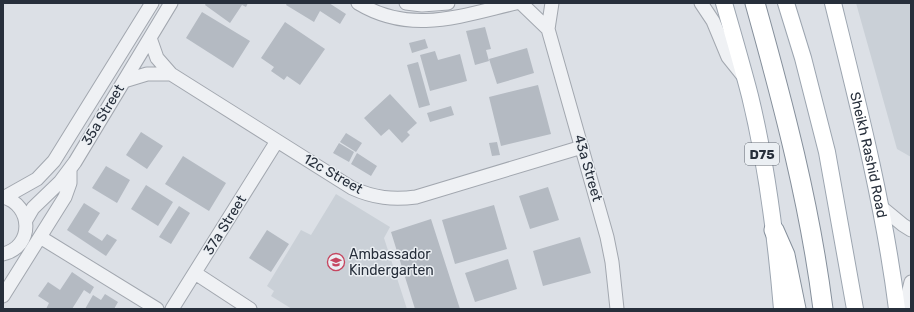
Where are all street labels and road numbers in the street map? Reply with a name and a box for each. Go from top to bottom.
street label: 35a Street [78,81,128,149]
street label: Sheikh Rashid Road [847,90,891,219]
street label: 43a Street [570,133,606,204]
road number: D75 [745,143,779,165]
street label: 12c Street [300,150,366,198]
street label: 37a Street [200,192,250,258]

